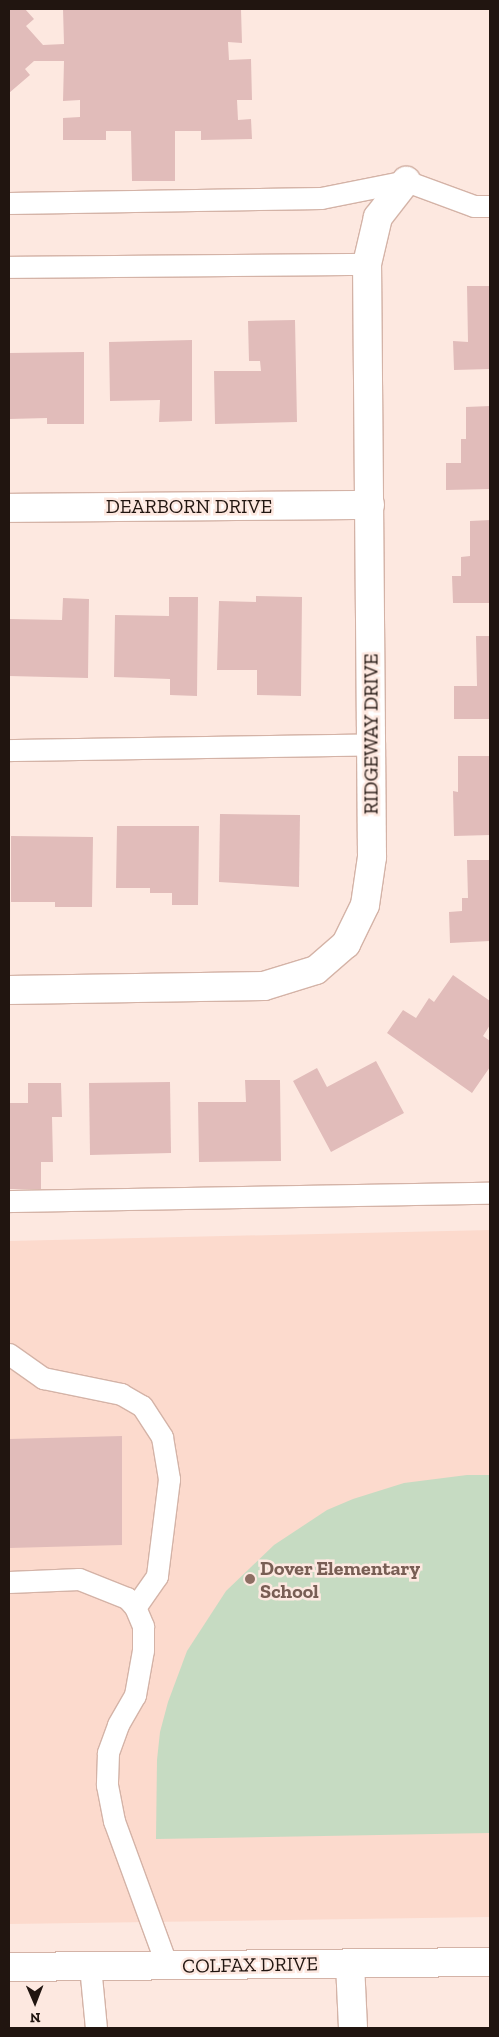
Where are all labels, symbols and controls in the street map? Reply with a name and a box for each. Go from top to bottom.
street label: DEARBORN DRIVE [106,494,272,518]
street label: RIDGEWAY DRIVE [359,653,383,815]
place label: Dover Elementary School [260,1556,420,1603]
marker: Dover Elementary School [244,1573,256,1585]
street label: COLFAX DRIVE [182,1952,318,1978]
north arrow [10,1977,60,2027]
text: N [30,2009,41,2026]

